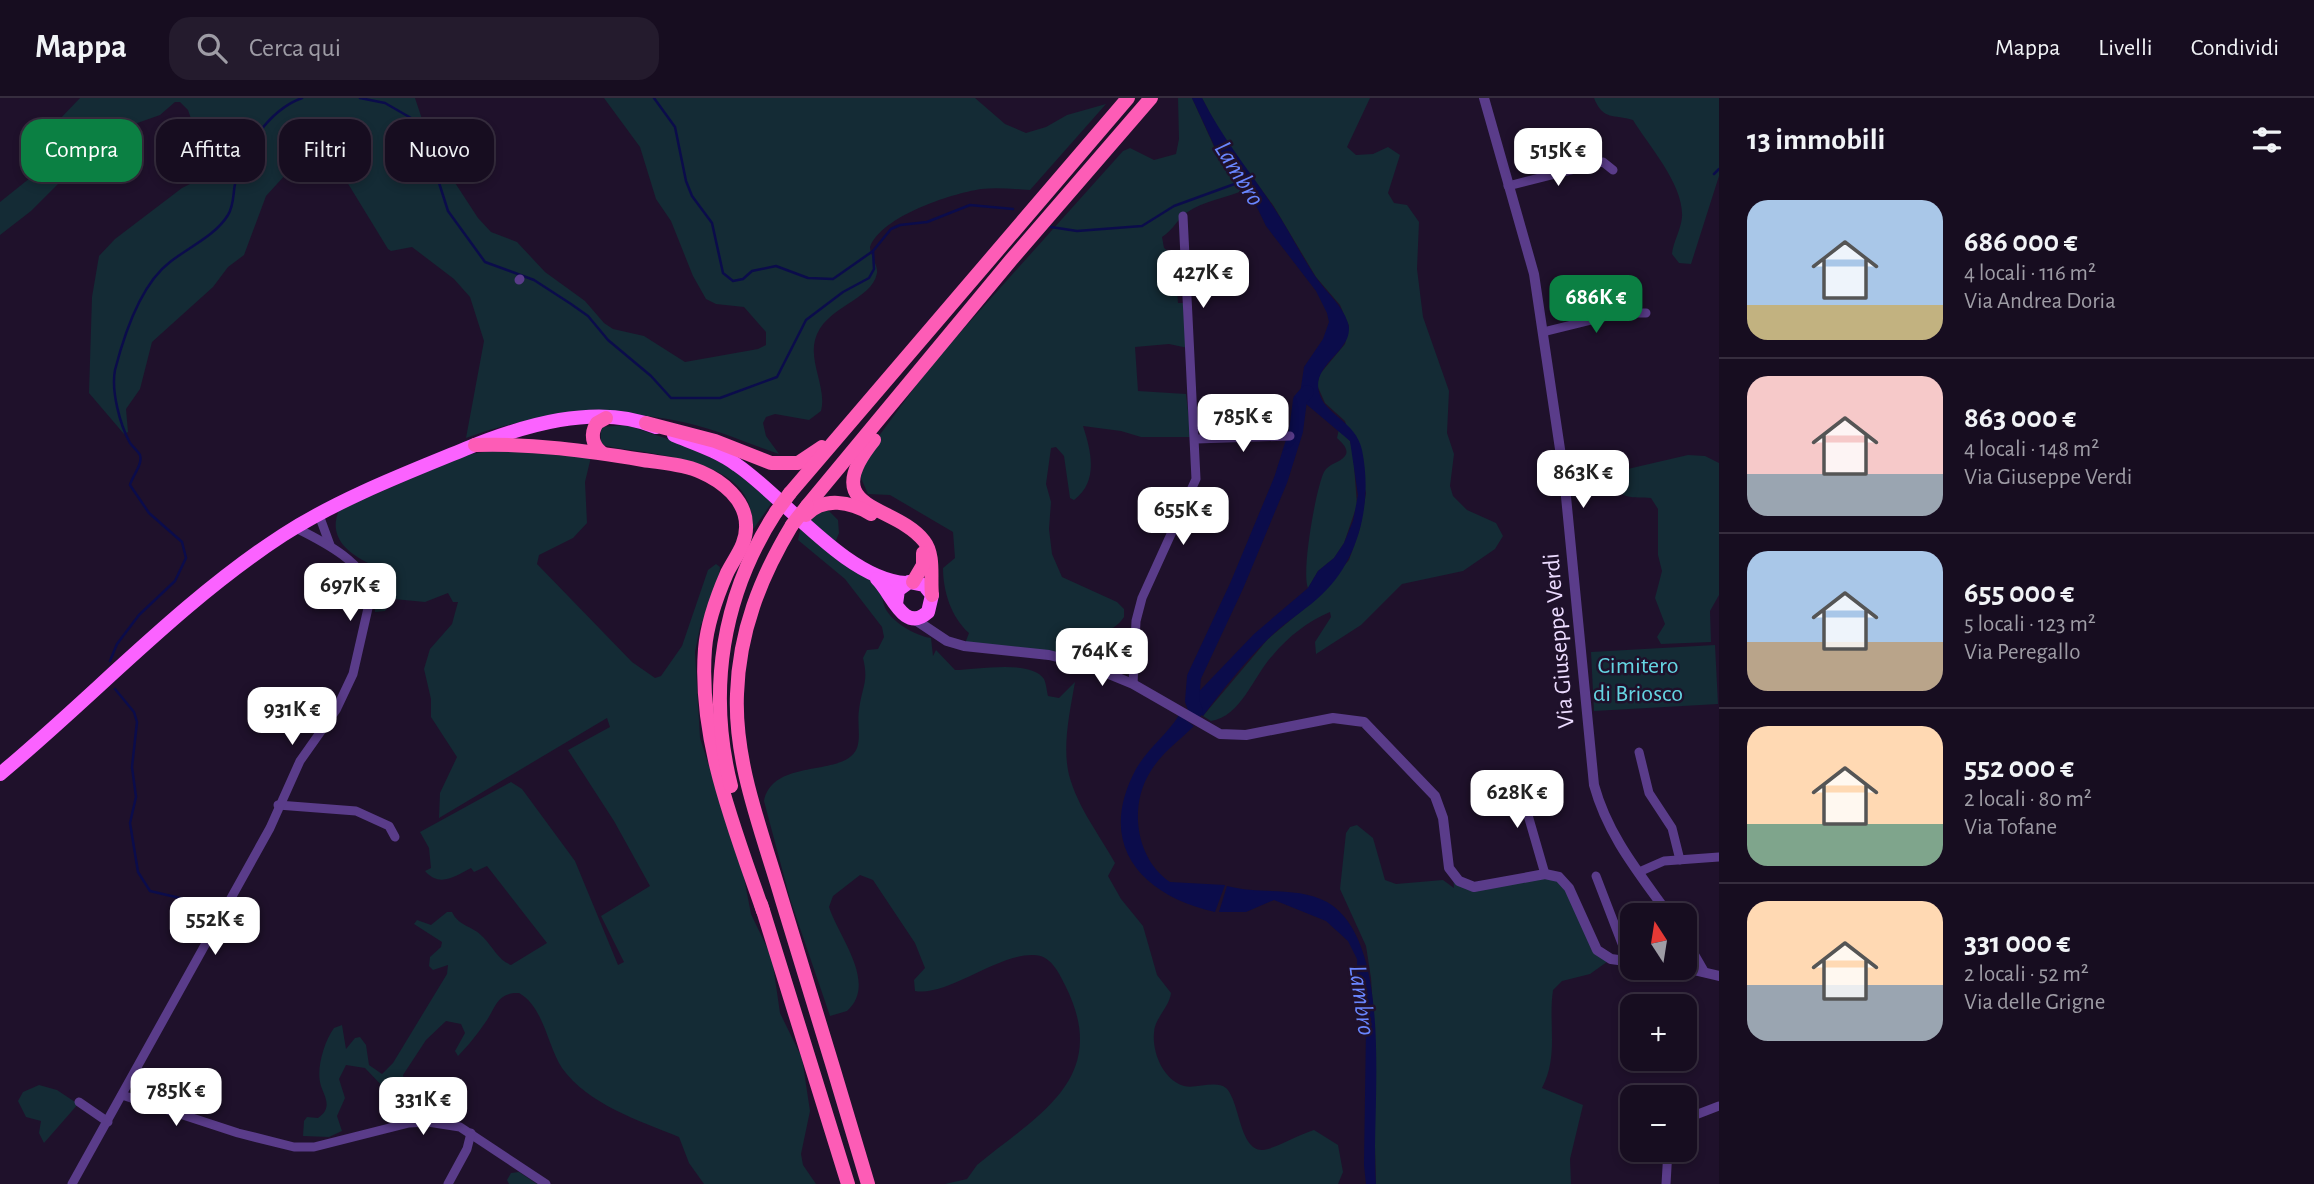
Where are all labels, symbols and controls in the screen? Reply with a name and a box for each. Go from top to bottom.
search box [169,17,659,80]
icon: search [193,29,231,67]
text: Mappa [35,31,127,64]
text: Cerca qui [249,35,341,61]
text: Mappa [1995,36,2060,60]
text: Livelli [2098,36,2153,60]
text: Condividi [2191,36,2279,60]
chip: Compra [21,119,142,182]
chip: Affitta [156,119,265,182]
chip: Filtri [279,119,371,182]
chip: Nuovo [385,119,494,182]
icon: filters [2248,121,2286,159]
text: 13 immobili [1747,125,1885,155]
pin: 515K € [1501,129,1615,188]
water label: Lambro [1209,137,1269,210]
text: 515K € [1530,139,1586,162]
text: 686 000 € [1964,227,2078,257]
icon: home [1803,228,1887,312]
pin: 427K € [1146,250,1260,310]
text: 427K € [1173,261,1233,284]
text: 4 locali · 116 m² [1964,262,2096,285]
pin: 686K € [1539,275,1653,335]
text: 686K € [1565,286,1627,309]
text: Via Andrea Doria [1964,290,2116,313]
pin: 785K € [1186,394,1300,454]
text: 863 000 € [1964,403,2076,433]
icon: home [1803,404,1887,488]
text: 785K € [1214,405,1272,428]
text: 4 locali · 148 m² [1964,438,2099,461]
pin: 863K € [1526,450,1640,510]
text: 863K € [1553,461,1613,484]
text: Via Giuseppe Verdi [1964,466,2132,489]
pin: 655K € [1126,488,1240,547]
text: 655K € [1154,498,1212,521]
street label: Via Giuseppe Verdi [1539,552,1579,730]
pin: 697K € [293,564,407,623]
text: 697K € [320,574,380,597]
text: 655 000 € [1964,578,2074,608]
icon: home [1803,579,1887,663]
text: 5 locali · 123 m² [1964,613,2096,636]
pin: 764K € [1045,628,1159,688]
text: 764K € [1072,639,1132,662]
text: Via Peregallo [1964,641,2081,664]
park label: Cimitero di Briosco [1593,654,1683,706]
pin: 931K € [235,688,349,747]
text: 931K € [264,698,320,721]
text: 552 000 € [1964,753,2074,783]
icon: home [1803,754,1887,838]
pin: 628K € [1460,770,1574,830]
text: 628K € [1487,781,1547,804]
text: 2 locali · 80 m² [1964,788,2092,811]
text: Via Tofane [1964,816,2057,839]
pin: 552K € [158,898,272,957]
north arrow [1620,903,1698,980]
map controls [1620,903,1697,1162]
text: 552K € [186,908,244,931]
text: 331 000 € [1964,928,2071,958]
icon: home [1803,929,1887,1013]
water label: Lambro [1344,963,1380,1037]
text: 2 locali · 52 m² [1964,963,2089,986]
text: Via delle Grigne [1964,991,2105,1014]
button: + [1620,994,1697,1071]
pin: 785K € [119,1068,233,1128]
pin: 331K € [366,1077,480,1137]
text: 785K € [147,1079,205,1102]
button: − [1620,1085,1697,1162]
text: 331K € [395,1088,451,1111]

